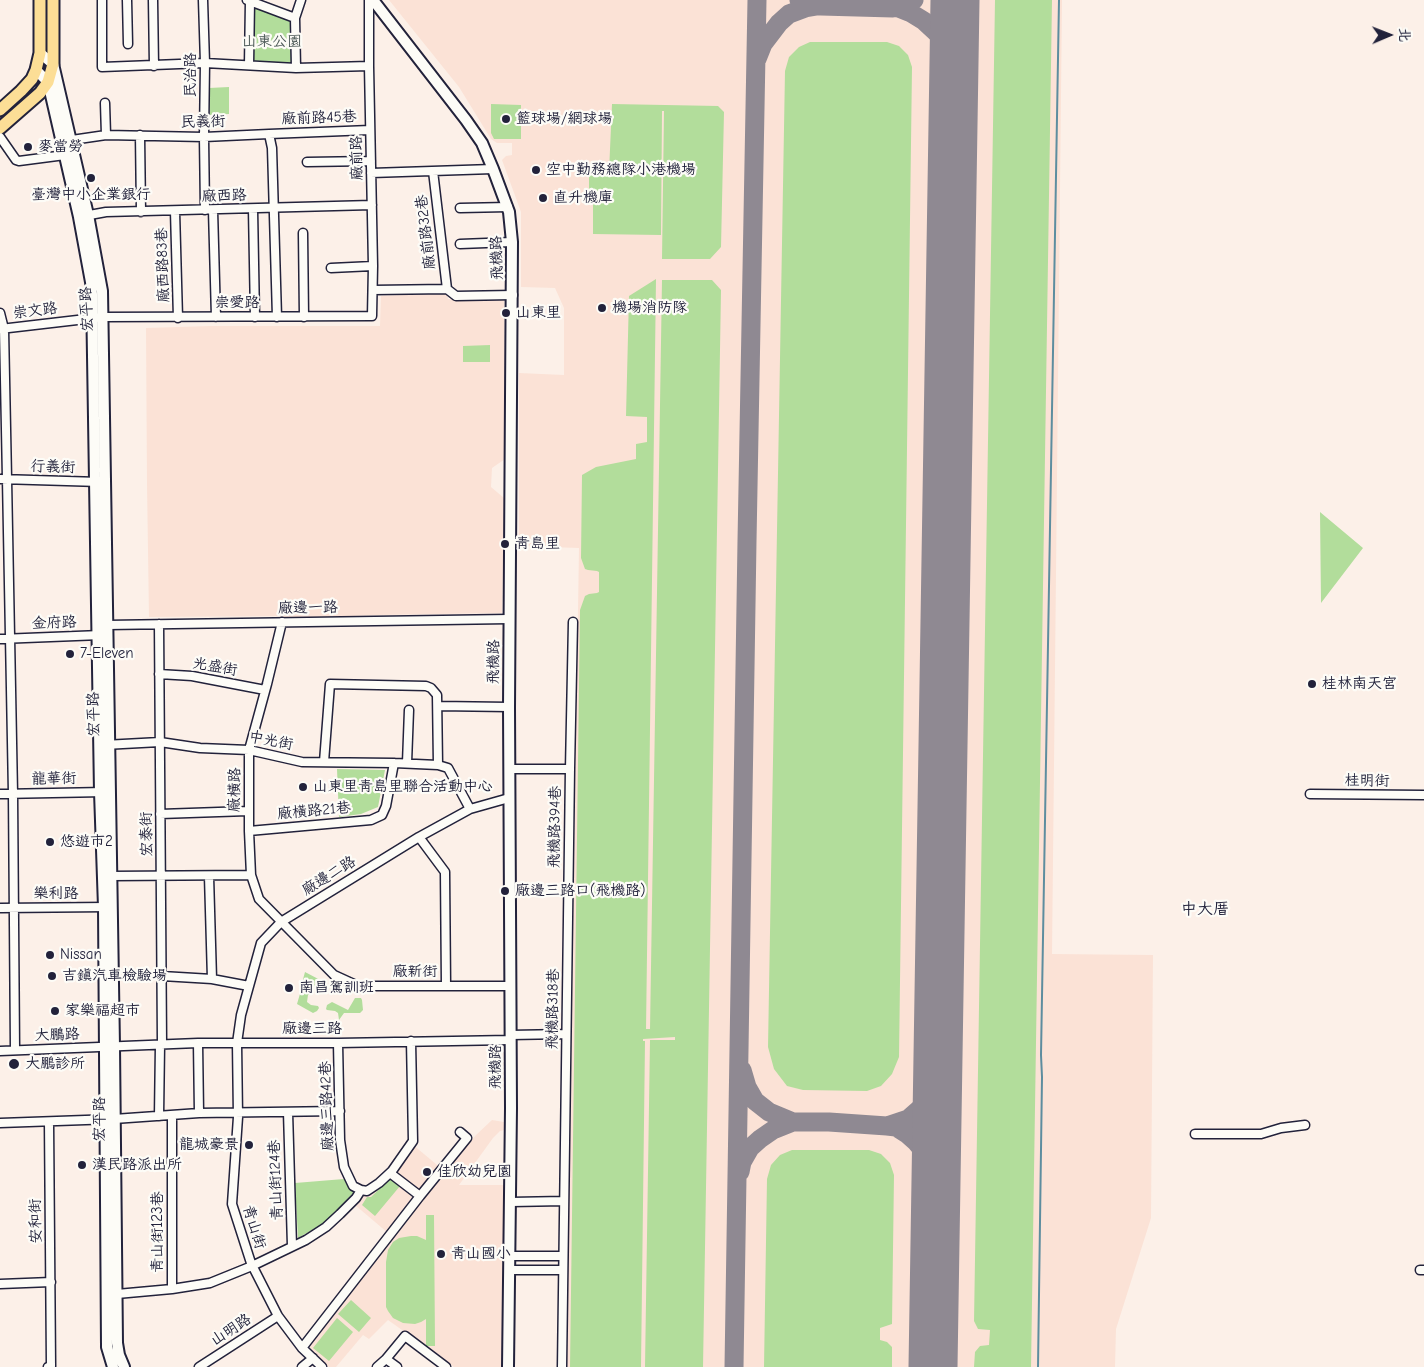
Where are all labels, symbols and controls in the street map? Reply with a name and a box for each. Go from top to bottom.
north arrow [1364,10,1414,60]
text: 北 [1396,28,1413,42]
park label: 山東公園 [242,33,302,51]
street label: 民治路 [182,53,200,97]
street label: 廠前路45巷 [281,108,357,128]
place label: 籃球場/網球場 [516,110,613,128]
street label: 民義街 [180,113,226,131]
marker: 籃球場/網球場 [500,113,512,125]
street label: 廠前路 [348,135,366,181]
place label: 麥當勞 [38,138,83,156]
marker: 麥當勞 [22,141,34,153]
place label: 空中勤務總隊小港機場 [546,161,696,179]
marker: 空中勤務總隊小港機場 [530,164,542,176]
marker: 臺灣中小企業銀行 [85,172,97,184]
place label: 臺灣中小企業銀行 [31,186,151,204]
street label: 廠西路 [201,186,247,206]
place label: 直升機庫 [553,189,613,207]
marker: 直升機庫 [537,192,549,204]
street label: 廠前路32巷 [412,193,440,271]
street label: 廠西路83巷 [153,227,173,303]
street label: 飛機路 [487,235,507,281]
street label: 宏平路 [77,286,97,332]
street label: 崇愛路 [215,294,259,312]
street label: 崇文路 [12,299,58,323]
place label: 機場消防隊 [612,299,687,317]
marker: 機場消防隊 [596,302,608,314]
place label: 山東里 [516,304,561,322]
marker: 山東里 [500,307,512,319]
street label: 行義街 [30,457,76,477]
place label: 青島里 [515,535,560,553]
marker: 青島里 [499,538,511,550]
street label: 廠邊一路 [278,598,338,618]
street label: 金府路 [31,613,77,633]
street label: 飛機路 [485,639,503,685]
place label: 7-Eleven [80,645,134,663]
marker: 7-Eleven [64,648,76,660]
street label: 光盛街 [191,654,239,680]
place label: 桂林南天宮 [1322,675,1397,693]
marker: 桂林南天宮 [1306,678,1318,690]
street label: 宏平路 [85,691,103,737]
street label: 中光街 [247,728,295,754]
street label: 廠橫路 [226,767,244,813]
street label: 龍華街 [31,770,77,788]
street label: 桂明街 [1344,772,1390,790]
place label: 山東里青島里聯合活動中心 [313,778,493,796]
marker: 山東里青島里聯合活動中心 [297,781,309,793]
street label: 飛機路394巷 [545,785,565,869]
street label: 廠橫路21巷 [276,799,352,823]
street label: 宏泰街 [138,811,156,857]
place label: 悠遊市2 [60,833,113,851]
marker: 悠遊市2 [44,836,56,848]
street label: 廠邊二路 [299,852,359,900]
place label: 廠邊三路口(飛機路) [515,882,645,900]
street label: 樂利路 [34,885,78,903]
marker: 廠邊三路口(飛機路) [499,885,511,897]
district label: 中大厝 [1181,899,1229,919]
place label: Nissan [60,946,102,964]
marker: Nissan [44,949,56,961]
street label: 廠新街 [393,963,437,981]
place label: 吉鎮汽車檢驗場 [62,967,167,985]
street label: 飛機路318巷 [543,968,563,1050]
marker: 吉鎮汽車檢驗場 [46,970,58,982]
place label: 南昌駕訓班 [299,979,374,997]
marker: 南昌駕訓班 [283,982,295,994]
place label: 家樂福超市 [65,1002,140,1020]
marker: 家樂福超市 [49,1005,61,1017]
street label: 廠邊三路 [282,1020,342,1038]
street label: 大鵬路 [34,1025,80,1045]
street label: 飛機路 [487,1045,505,1089]
place label: 大鵬診所 [25,1055,85,1073]
marker: 大鵬診所 [7,1057,21,1071]
street label: 廠邊三路42巷 [316,1061,338,1151]
street label: 宏平路 [91,1097,109,1141]
place label: 龍城豪景 [179,1136,239,1154]
marker: 龍城豪景 [243,1139,255,1151]
street label: 青山街124巷 [266,1139,286,1221]
place label: 漢民路派出所 [92,1156,182,1174]
marker: 漢民路派出所 [76,1159,88,1171]
place label: 佳欣幼兒園 [437,1163,512,1181]
marker: 佳欣幼兒園 [421,1166,433,1178]
street label: 青山街123巷 [149,1191,167,1273]
street label: 安和街 [27,1198,45,1244]
street label: 青山街 [239,1203,269,1251]
place label: 青山國小 [451,1245,511,1263]
marker: 青山國小 [435,1248,447,1260]
street label: 山明路 [207,1310,255,1350]

